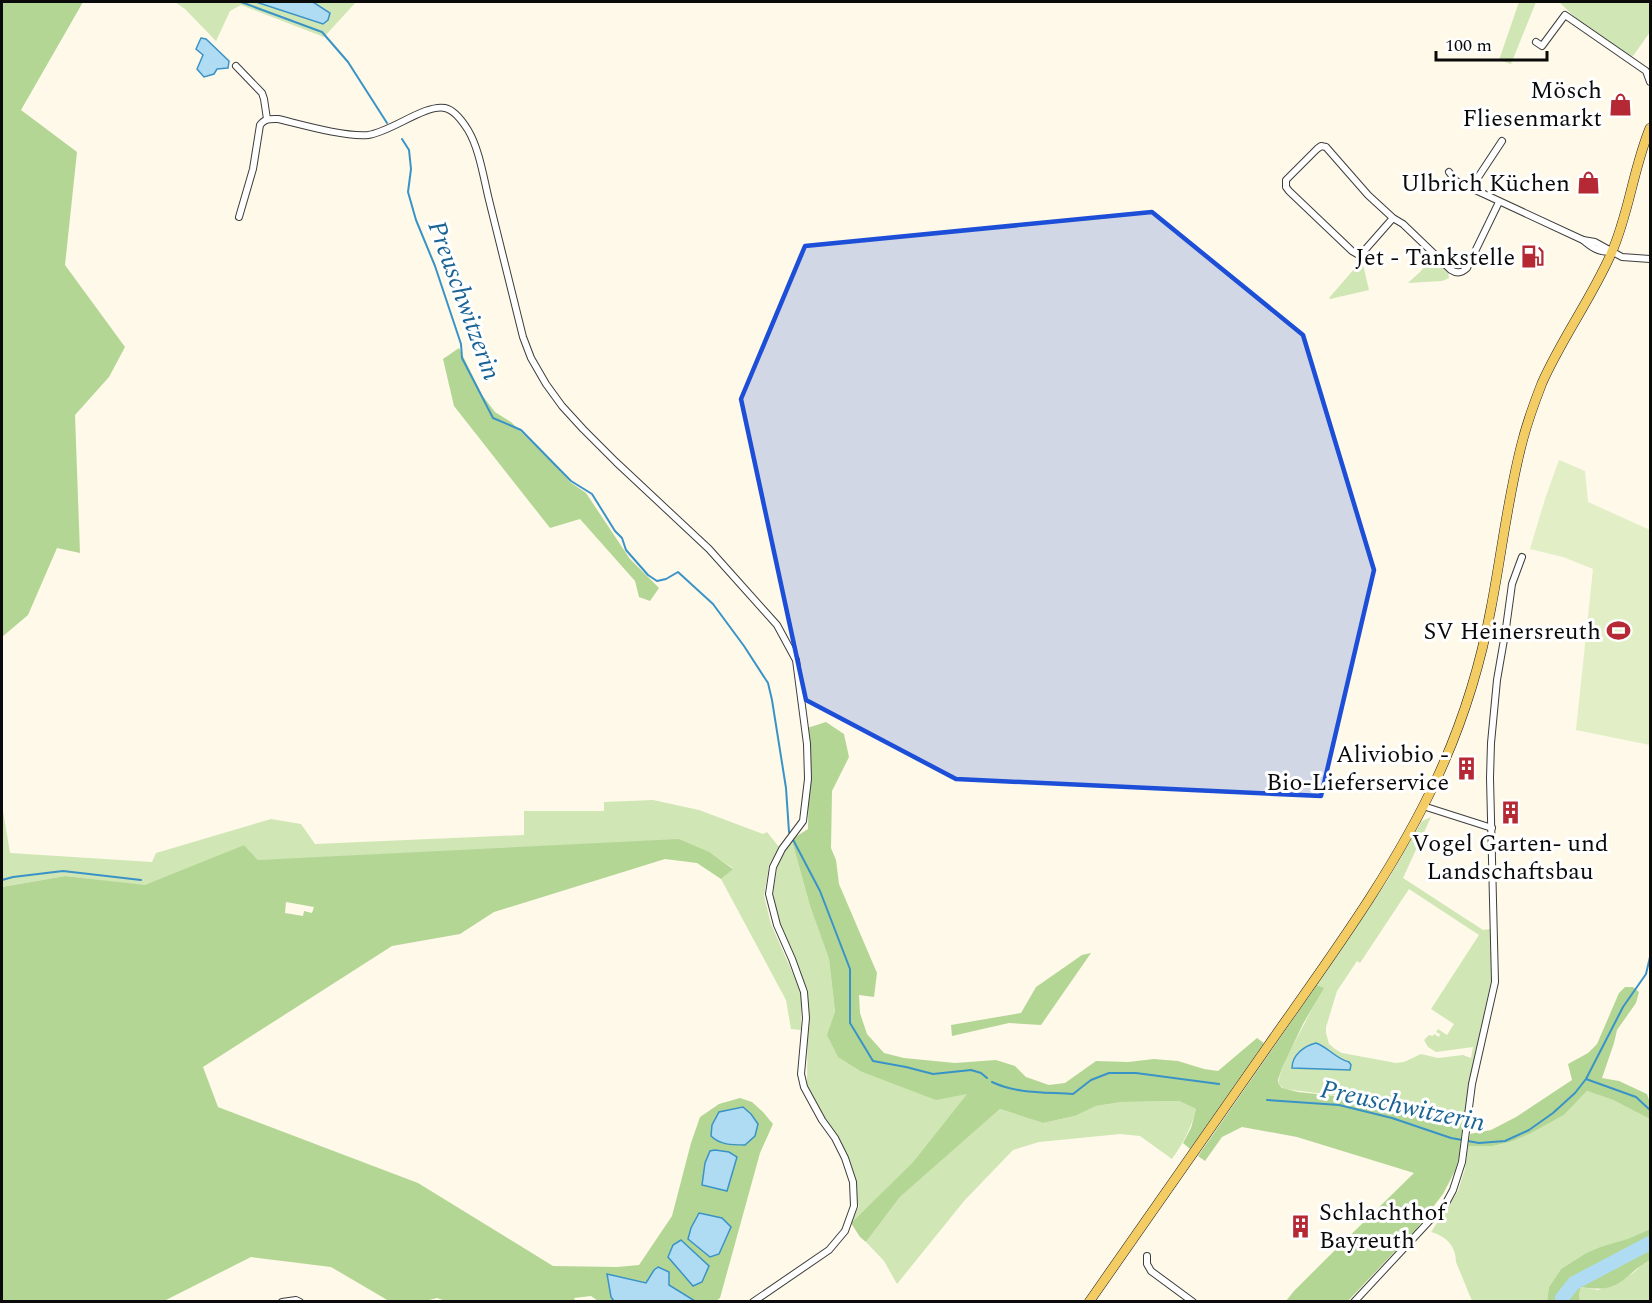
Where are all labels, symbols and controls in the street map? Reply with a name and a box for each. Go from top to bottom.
scale bar [1436,24,1547,62]
text: 100 m [1445,32,1492,59]
place label: Mösch Fliesenmarkt [1462,73,1602,137]
shop icon: Mösch Fliesenmarkt [1607,91,1633,117]
place label: Ulbrich Küchen [1401,166,1570,202]
shop icon: Ulbrich Küchen [1575,170,1601,196]
water label: Preuschwitzerin [417,215,512,386]
place label: Jet - Tankstelle [1355,240,1515,276]
fuel station icon: Jet - Tankstelle [1520,244,1546,270]
place label: SV Heinersreuth [1423,614,1601,650]
sports icon: SV Heinersreuth [1606,618,1632,644]
place label: Aliviobio - Bio-Lieferservice [1266,737,1449,801]
building icon: Aliviobio - Bio-Lieferservice [1454,755,1480,781]
building icon: Vogel Garten- und Landschaftsbau [1497,800,1523,826]
place label: Vogel Garten- und Landschaftsbau [1412,826,1608,890]
water label: Preuschwitzerin [1317,1069,1489,1143]
place label: Schlachthof Bayreuth [1319,1195,1447,1259]
building icon: Schlachthof Bayreuth [1288,1213,1314,1239]

